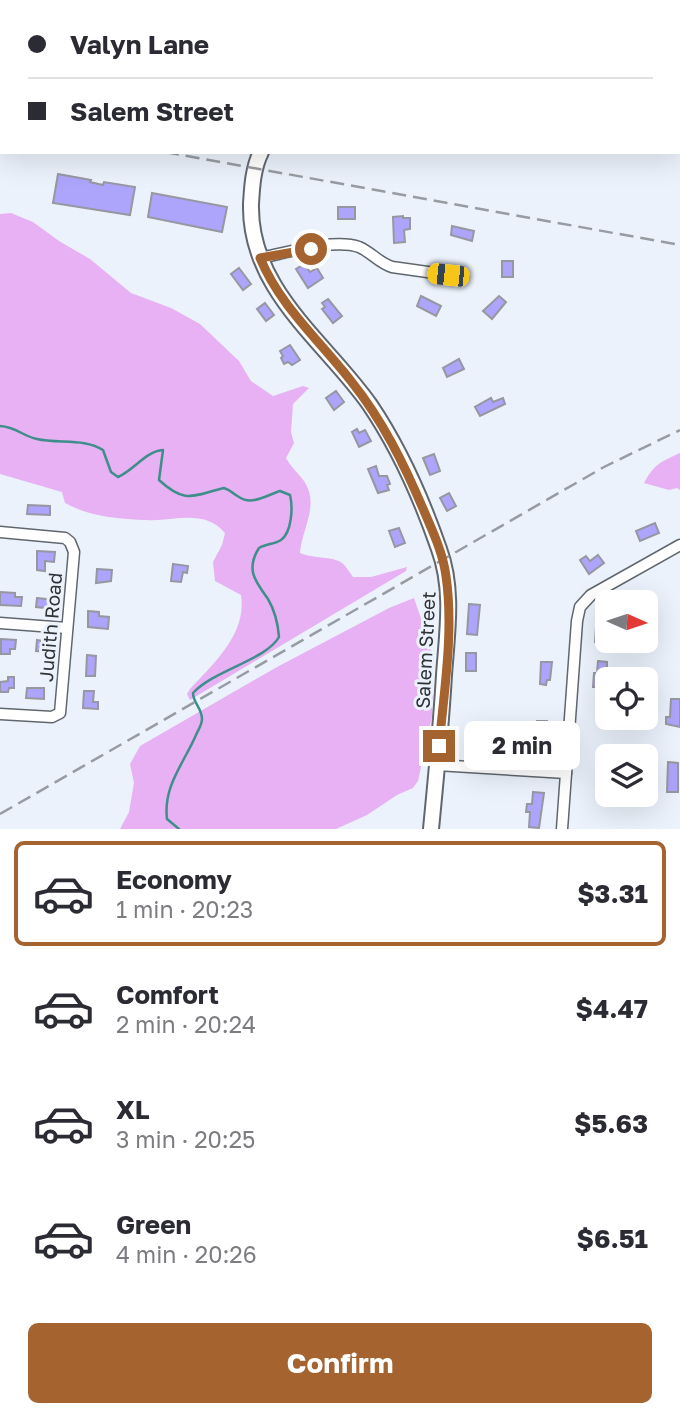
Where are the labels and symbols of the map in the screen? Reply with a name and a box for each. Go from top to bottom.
route start [295,233,327,265]
car [427,262,470,288]
street label: Judith Road [34,572,66,682]
north arrow [595,590,658,653]
street label: Salem Street [410,591,440,709]
callout: 2 min [464,722,579,770]
route end [423,730,455,762]

